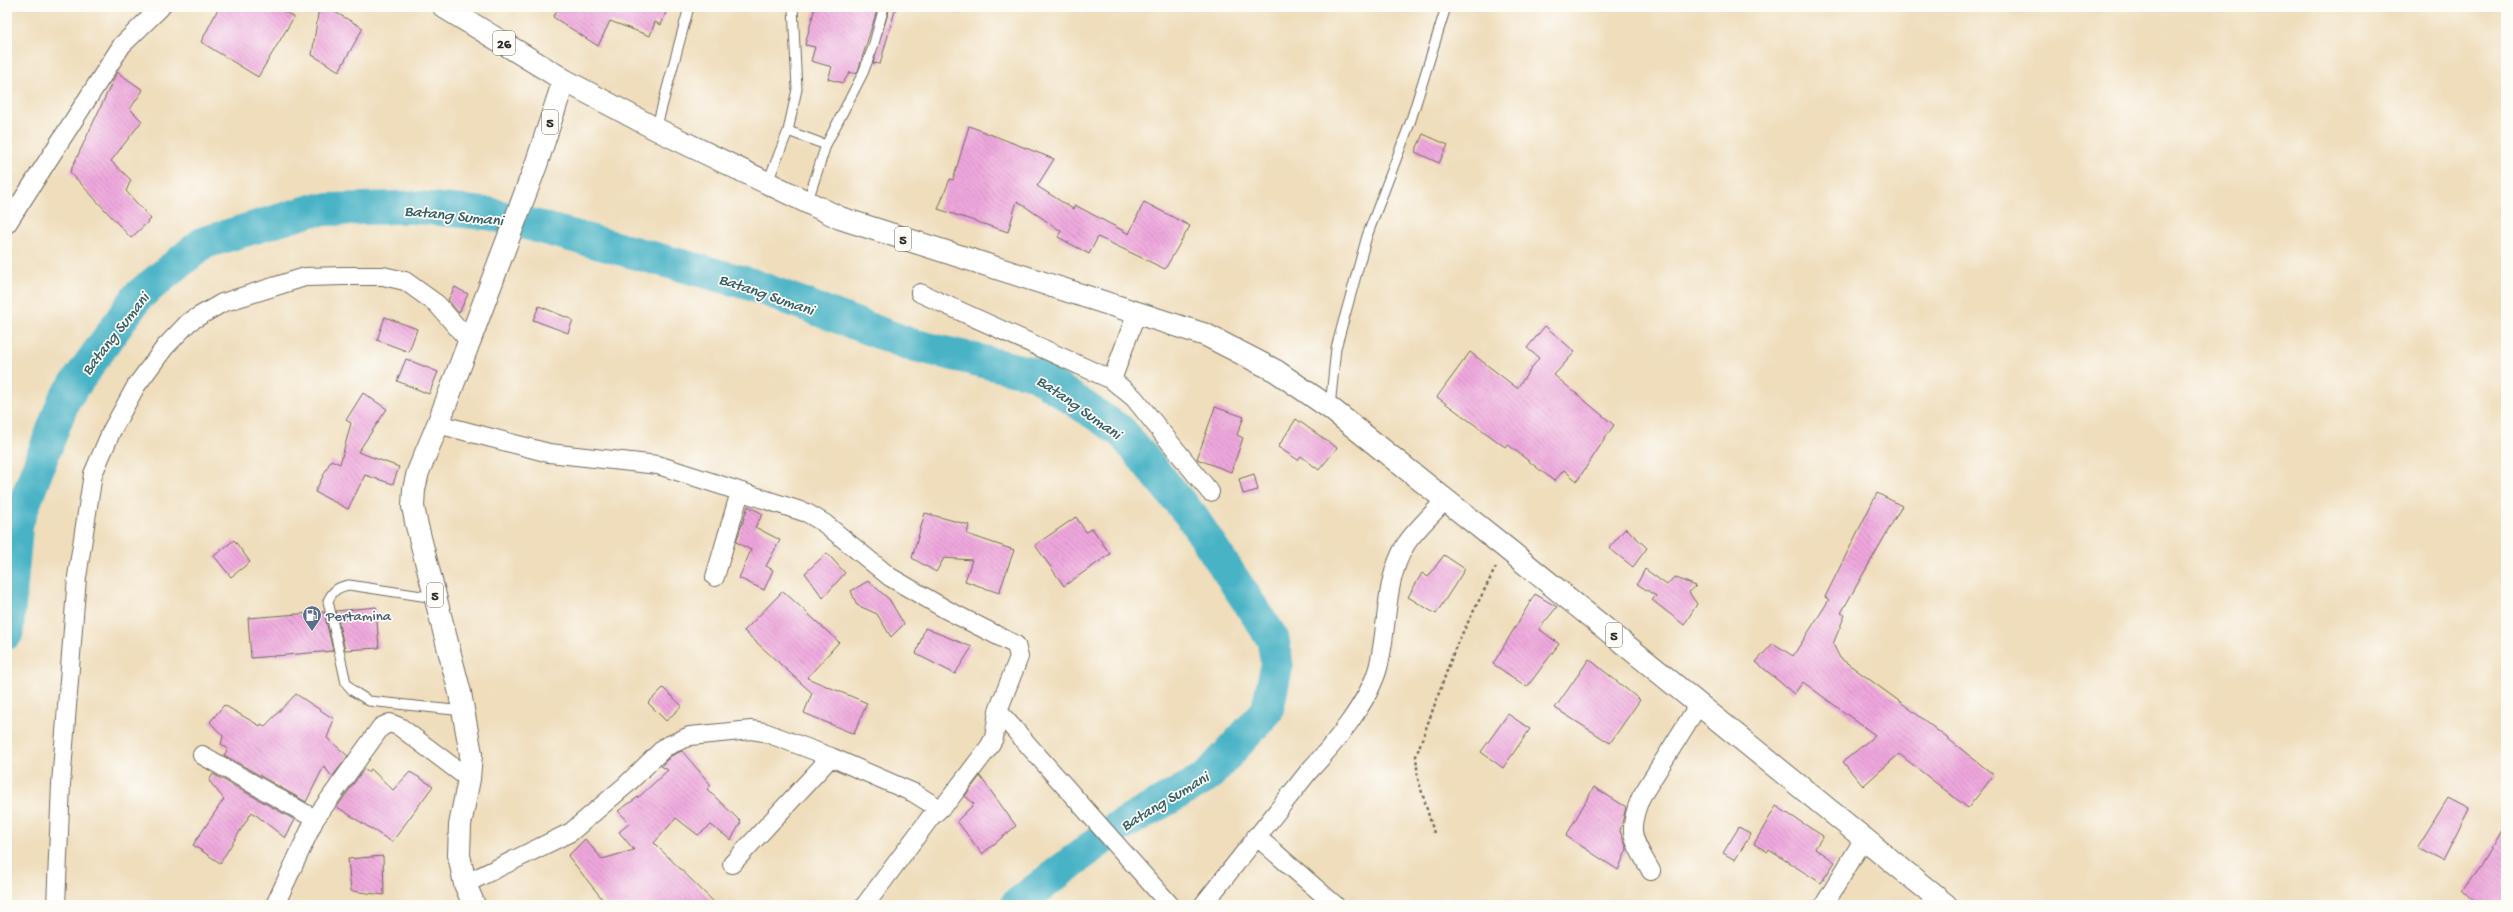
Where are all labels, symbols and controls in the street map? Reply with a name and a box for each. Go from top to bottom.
road number: 26 [493,31,515,55]
road number: 5 [542,110,558,134]
water label: Batang Sumani [403,203,505,232]
road number: 5 [895,227,911,251]
water label: Batang Sumani [716,271,817,322]
water label: Batang Sumani [79,289,156,380]
water label: Batang Sumani [1032,373,1125,446]
road number: 5 [427,583,443,607]
fuel station icon: Pertamina [301,604,323,632]
place label: Pertamina [325,608,392,626]
road number: 5 [1606,623,1622,647]
water label: Batang Sumani [1118,769,1215,837]

